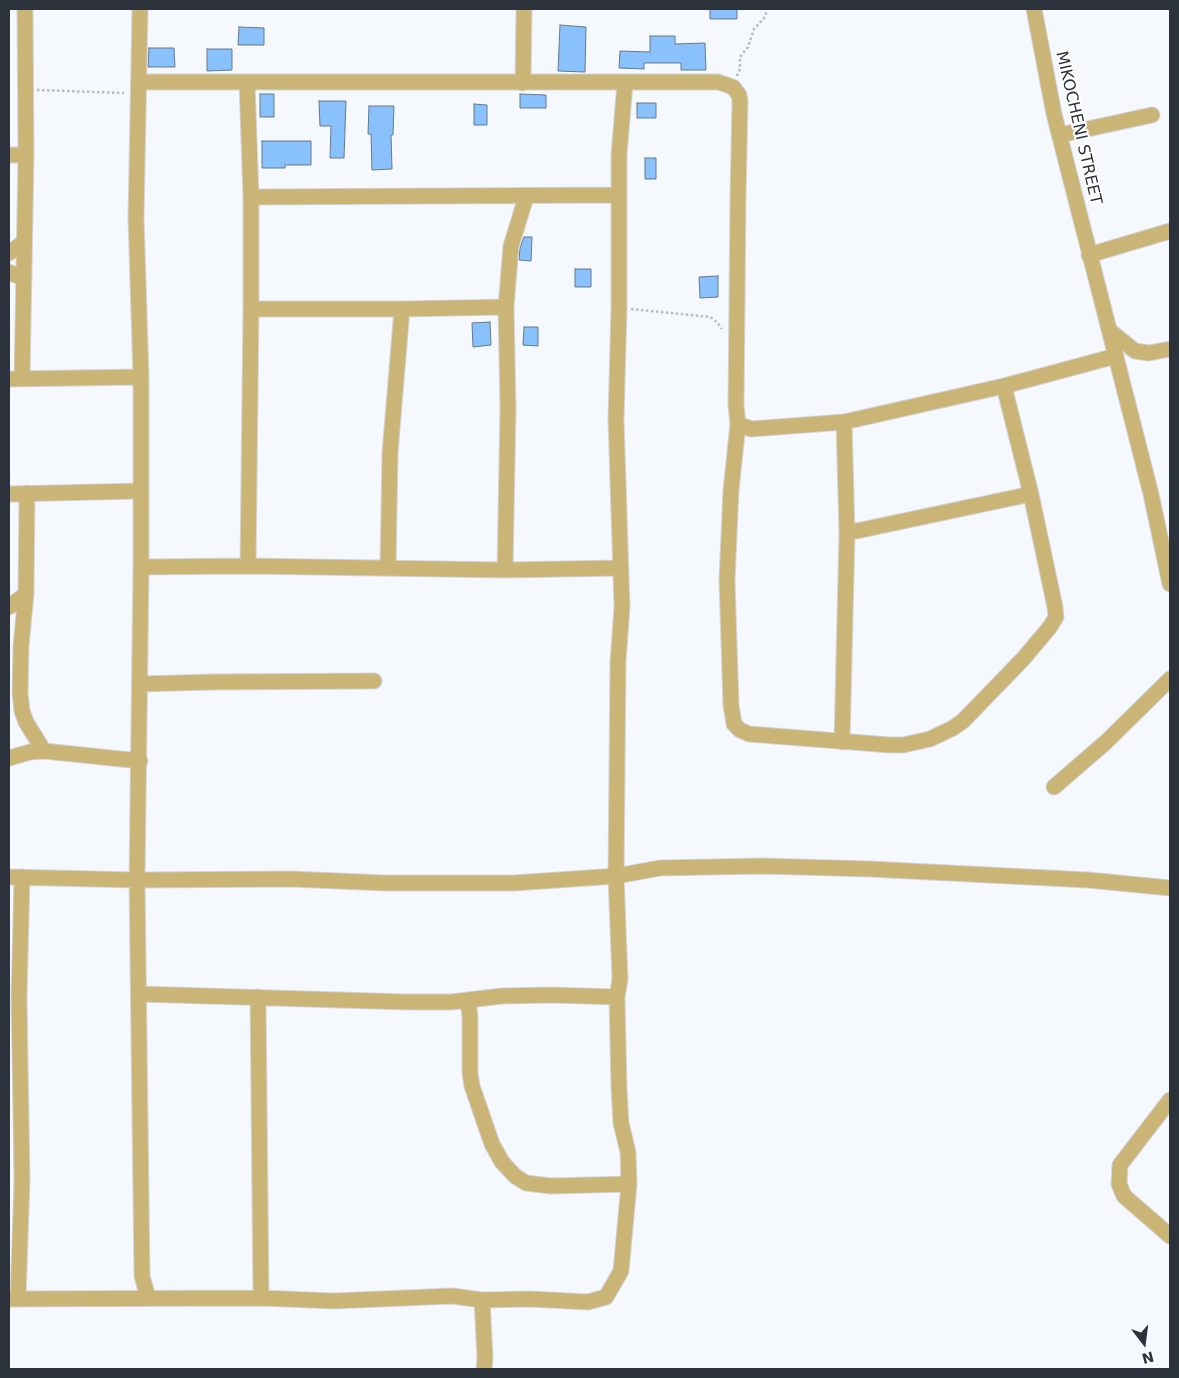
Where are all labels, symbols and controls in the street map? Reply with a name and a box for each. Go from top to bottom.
street label: MIKOCHENI STREET [1051,49,1105,207]
north arrow [1119,1318,1169,1368]
text: N [1140,1348,1156,1367]

